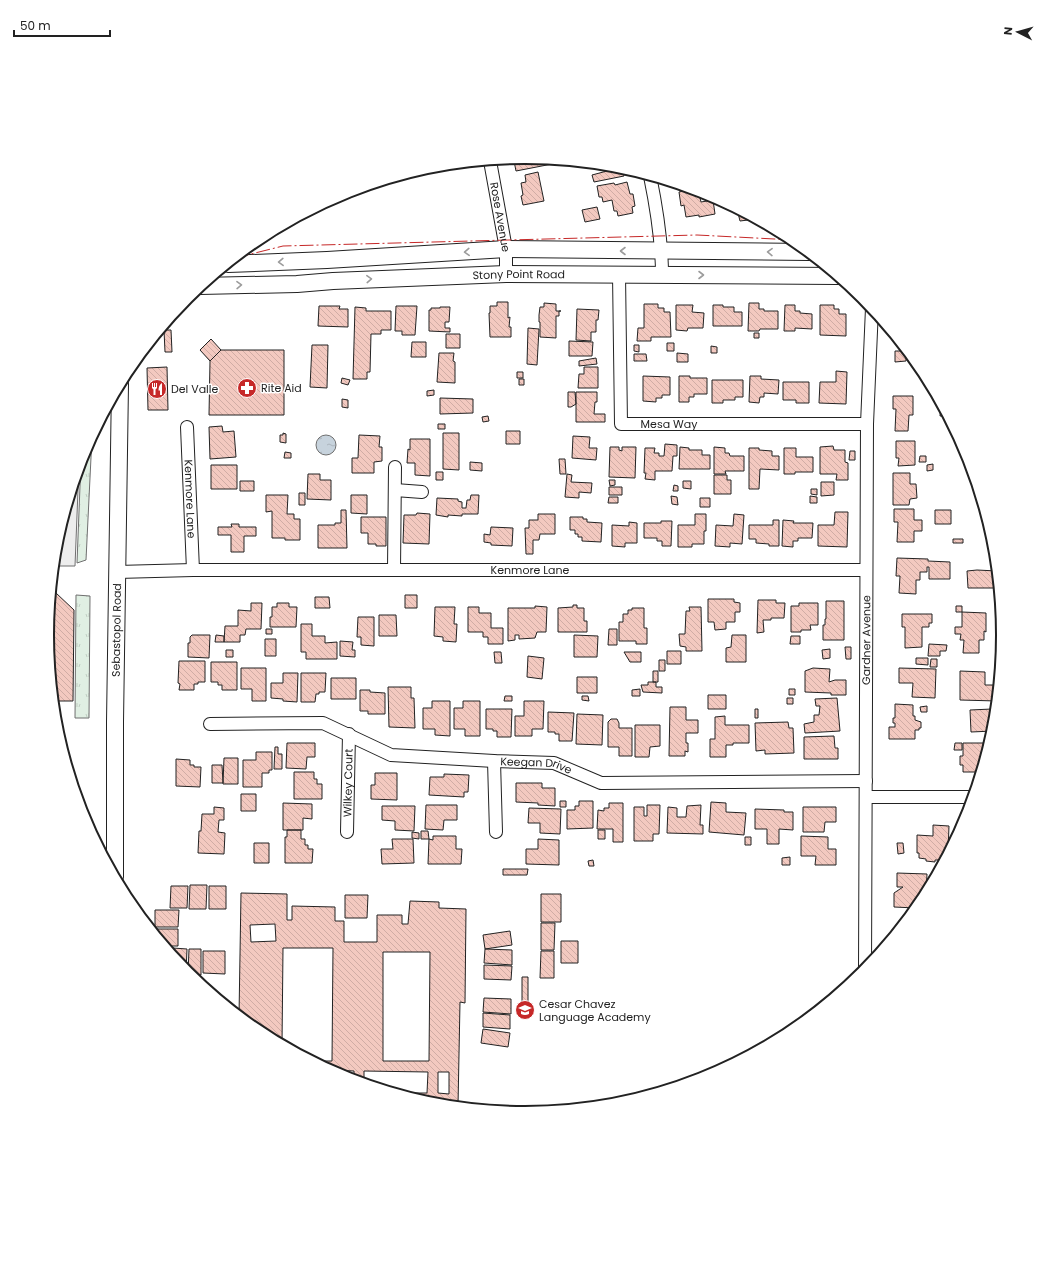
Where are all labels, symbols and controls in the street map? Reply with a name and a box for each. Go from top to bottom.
scale bar [14,12,110,38]
north arrow [998,12,1038,52]
text: 50 m [20,17,51,34]
text: N [1000,26,1016,36]
street label: Rose Avenue [486,181,514,253]
one-way arrow [464,247,470,256]
one-way arrow [620,247,626,255]
one-way arrow [767,248,773,256]
one-way arrow [278,257,284,266]
street label: Stony Point Road [472,266,565,283]
one-way arrow [698,271,704,279]
one-way arrow [366,275,372,284]
one-way arrow [236,281,242,289]
pharmacy icon: Rite Aid [236,377,258,399]
restaurant icon: Del Valle [146,378,168,400]
place label: Rite Aid [261,380,302,396]
place label: Del Valle [171,381,219,397]
street label: Mesa Way [641,416,698,432]
street label: Kenmore Lane [180,459,200,539]
street label: Kenmore Lane [491,562,570,578]
street label: Sebastopol Road [108,583,125,677]
street label: Gardner Avenue [858,595,874,685]
street label: Wilkey Court [339,749,357,817]
street label: Keegan Drive [500,753,575,778]
place label: Cesar Chavez Language Academy [539,996,651,1025]
school or university icon: Cesar Chavez Language Academy [514,999,536,1021]

